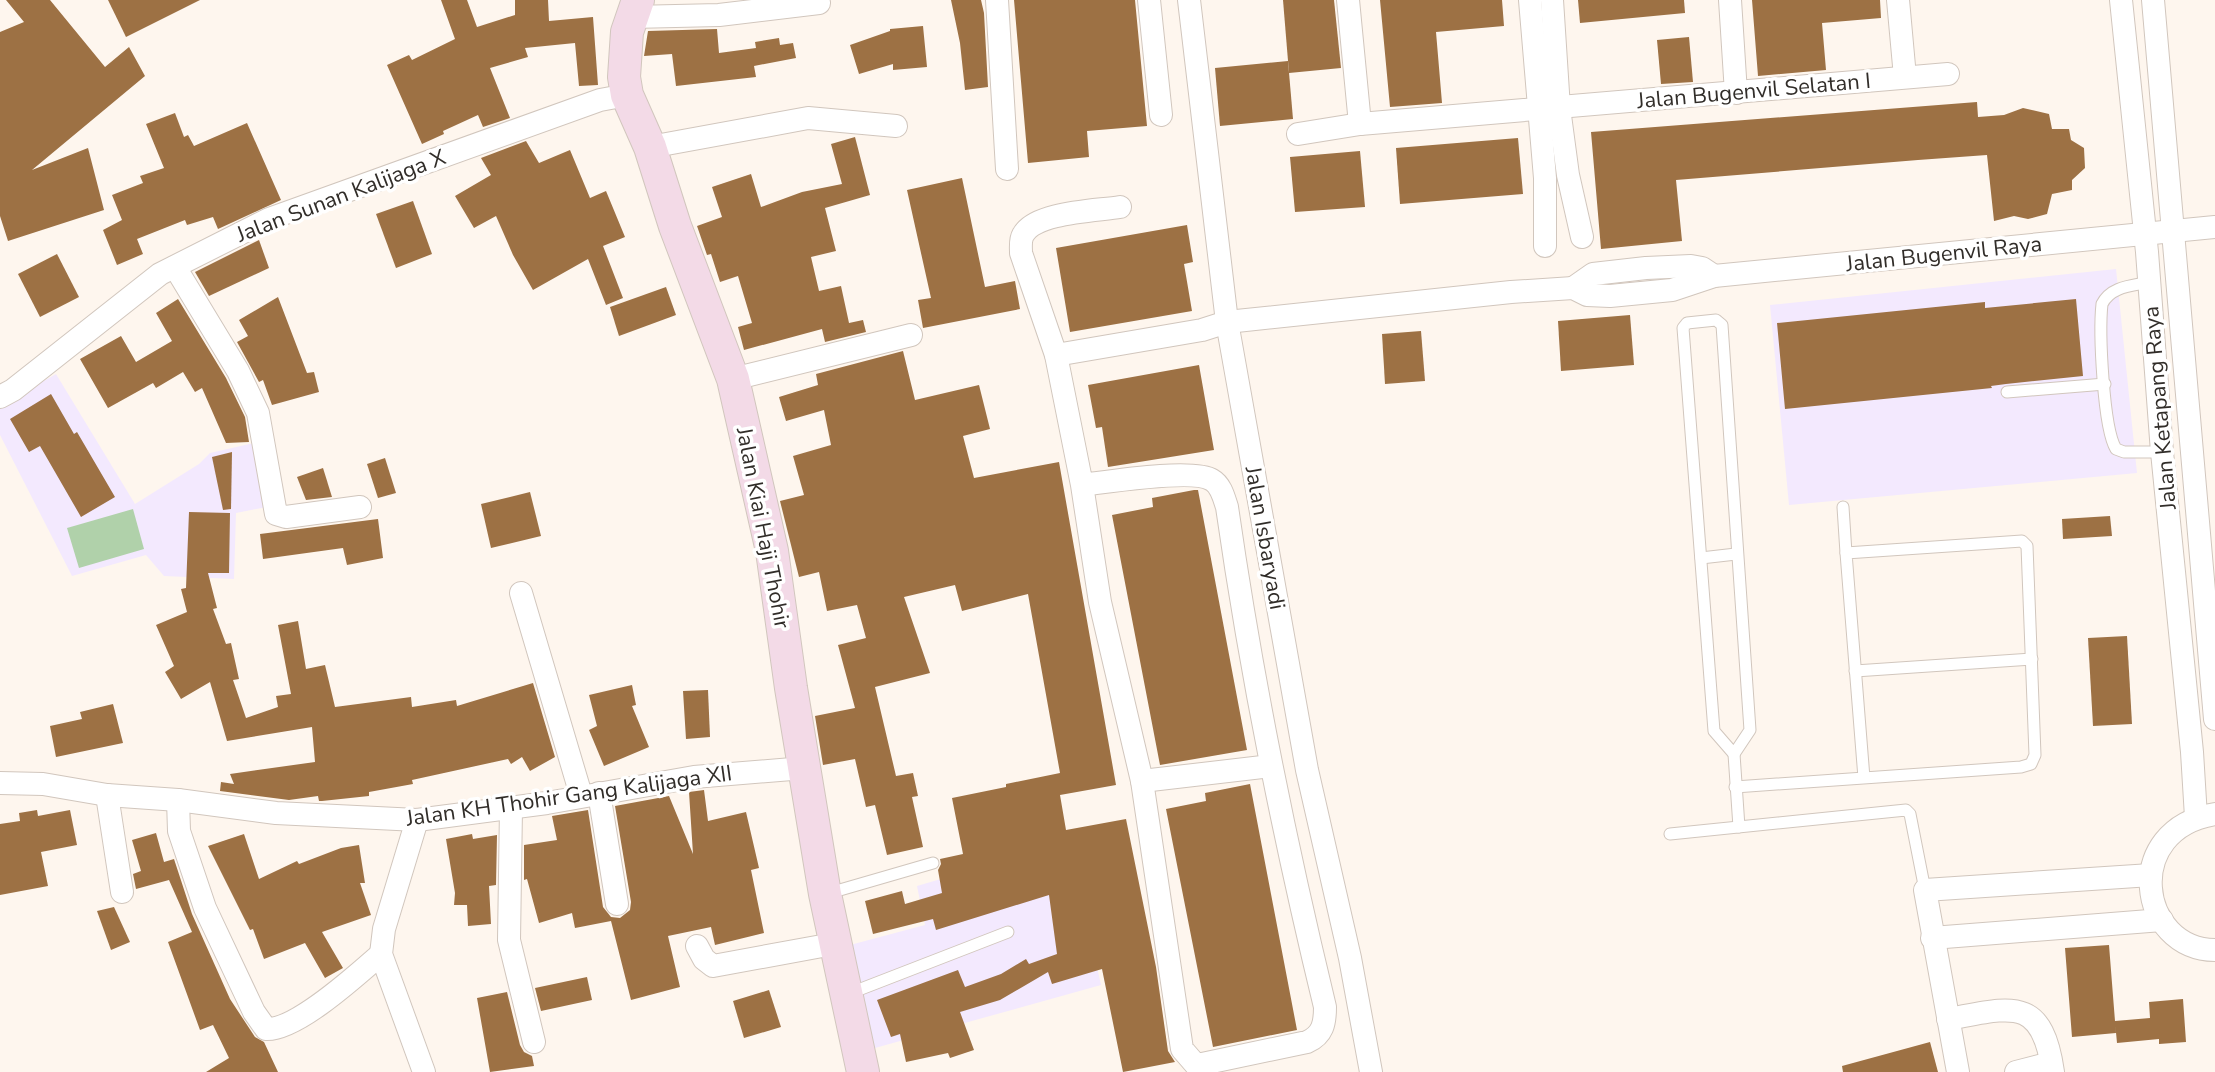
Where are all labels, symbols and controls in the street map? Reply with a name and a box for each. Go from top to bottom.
street label: Jalan Bugenvil Selatan I [1635,66,1872,116]
street label: Jalan Sunan Kalijaga X [231,142,450,250]
street label: Jalan Bugenvil Raya [1844,229,2043,279]
street label: Jalan Ketapang Raya [2136,305,2184,512]
street label: Jalan Kiai Haji Thohir [729,424,797,631]
street label: Jalan Isbaryadi [1237,463,1292,612]
street label: Jalan KH Thohir Gang Kalijaga XII [403,758,734,834]

